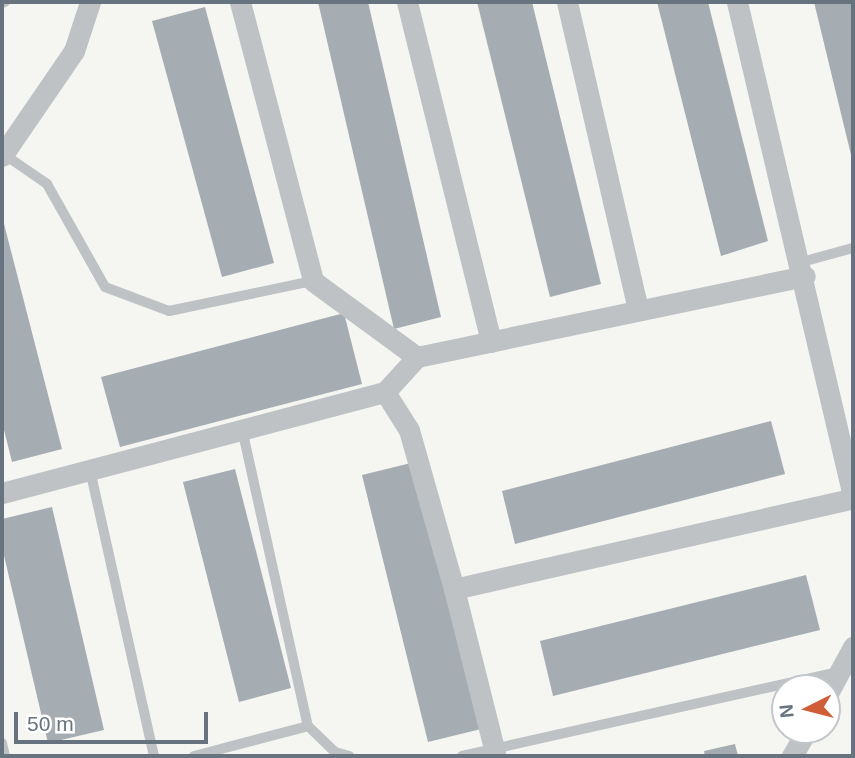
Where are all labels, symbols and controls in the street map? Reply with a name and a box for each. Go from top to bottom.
north arrow [771,674,841,744]
scale bar [18,698,212,742]
text: N [775,703,798,719]
text: 50 m [27,712,74,735]

